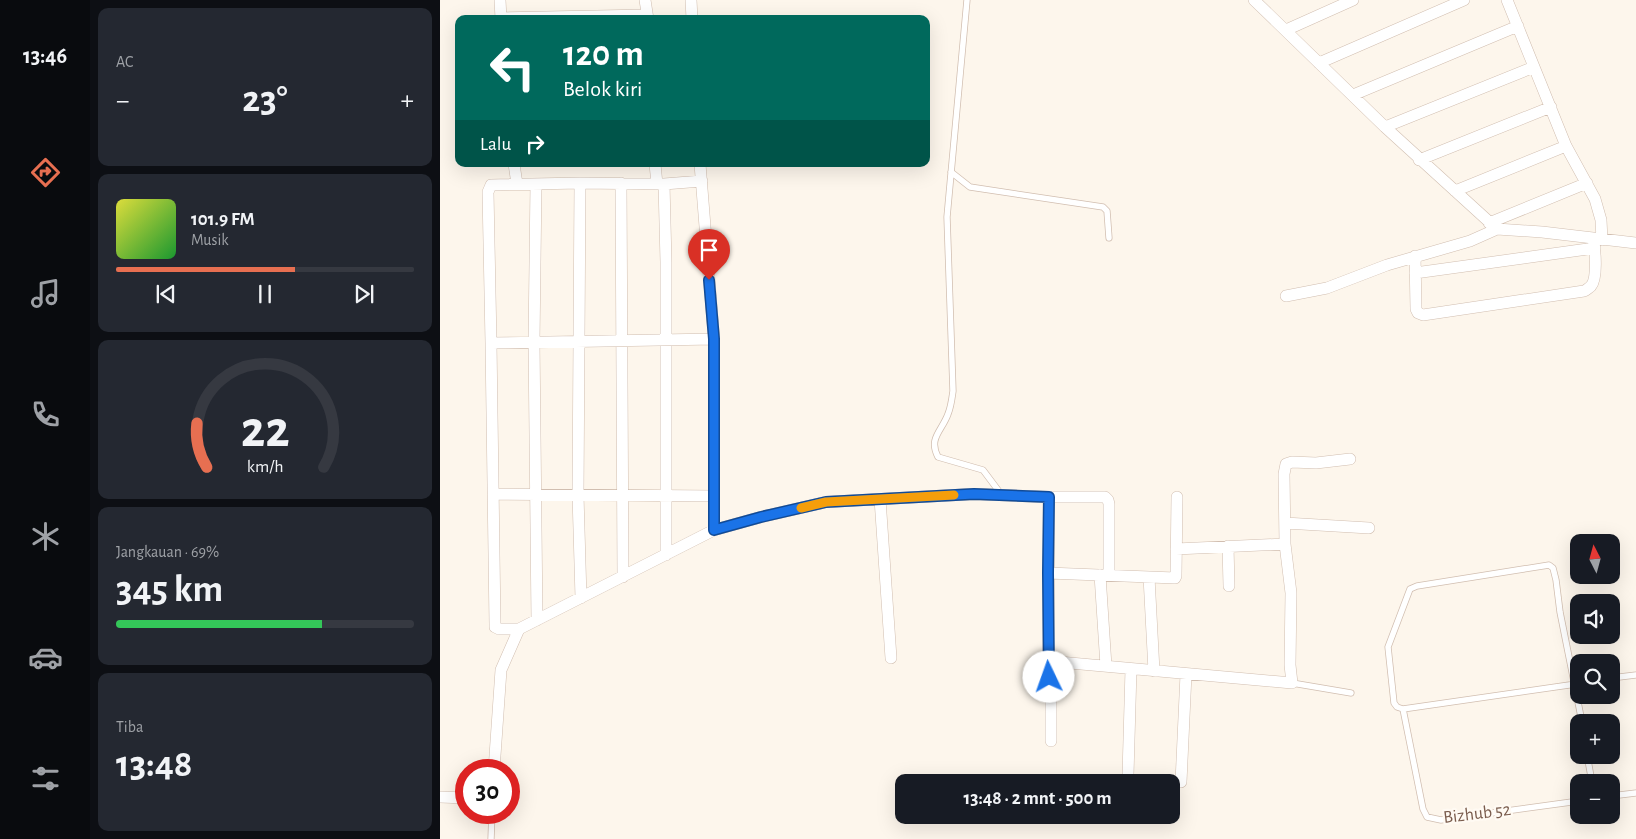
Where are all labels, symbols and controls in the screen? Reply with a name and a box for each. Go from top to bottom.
icon: left [480,35,545,100]
text: 120 m [563,37,644,72]
text: 13:46 [23,45,67,67]
text: AC [116,54,133,70]
text: Belok kiri [563,78,642,100]
text: 23° [242,81,288,119]
text: − [116,87,129,115]
text: + [401,87,414,115]
icon: right [521,130,549,158]
text: Lalu [480,135,511,154]
icon: directions [28,155,63,190]
text: 101.9 FM [191,210,255,229]
pin [688,229,730,280]
text: Musik [191,232,229,248]
icon: arrive [695,236,723,264]
icon: music [28,276,63,311]
icon: previous [152,280,180,308]
icon: pause [251,280,279,308]
icon: next [350,280,378,308]
icon: phone [28,397,63,432]
text: 22 [241,404,289,456]
text: km/h [247,458,283,476]
icon: climate [28,519,63,554]
north arrow [1570,534,1620,584]
map controls [1570,534,1620,824]
text: Jangkauan · 69% [116,544,219,560]
text: 345 km [116,571,223,609]
button: sound [1570,594,1620,644]
icon: car [28,640,63,675]
position arrow [1022,650,1074,702]
button: search [1570,654,1620,704]
button: + [1570,714,1620,764]
text: Tiba [116,719,143,735]
text: 13:48 [116,746,193,784]
speed limit sign: 30 [455,759,520,824]
icon: filters [28,761,63,796]
button: − [1570,774,1620,824]
text: 13:48 · 2 mnt · 500 m [963,789,1112,808]
street label: Bizhub 52 [1442,801,1512,827]

